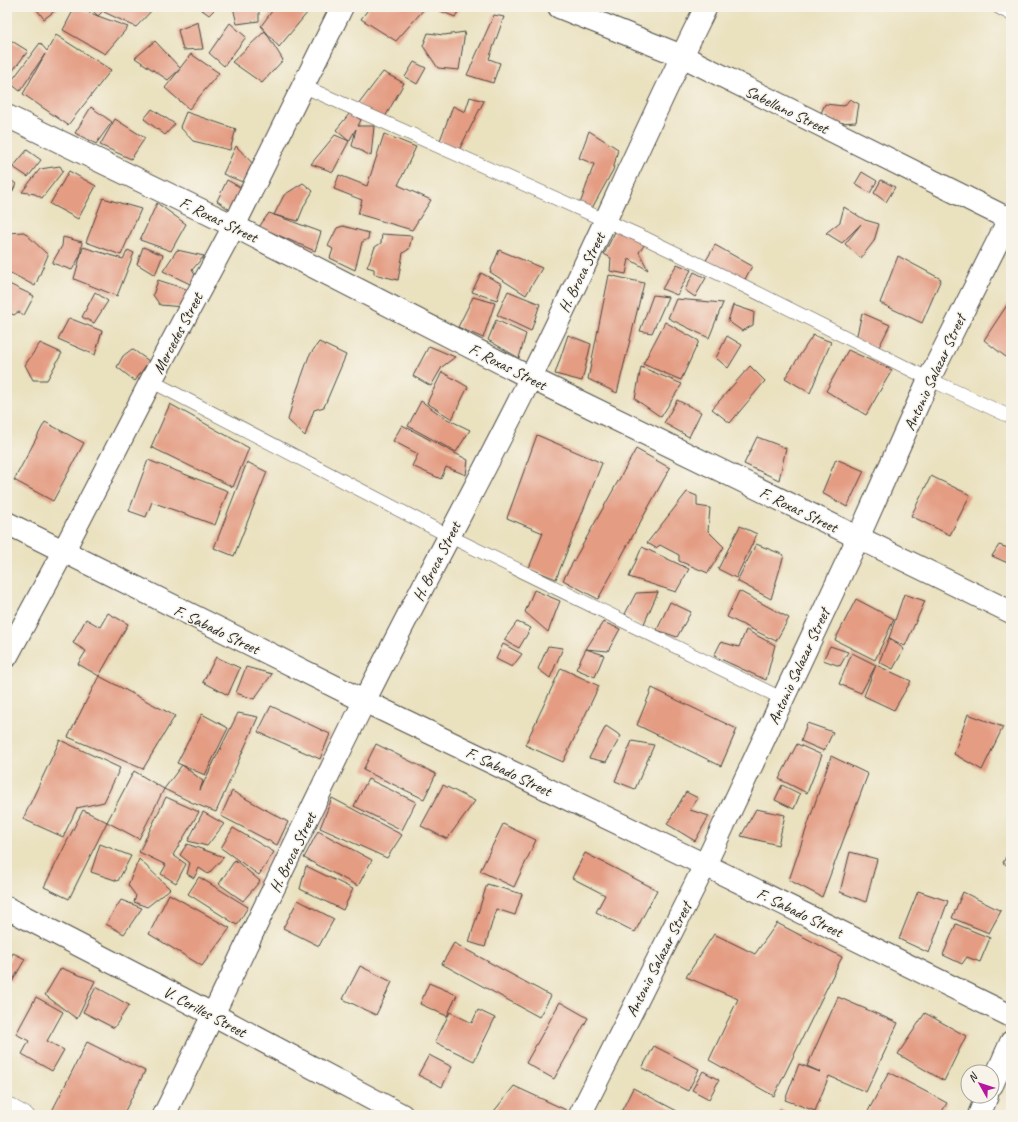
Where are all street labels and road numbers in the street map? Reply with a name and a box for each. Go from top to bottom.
street label: Sabellano Street [742,81,833,139]
street label: F. Roxas Street [176,192,262,248]
street label: H. Broca Street [554,228,611,316]
street label: Mercedes Street [148,288,208,377]
street label: Antonio Salazar Street [899,309,972,434]
street label: F. Roxas Street [466,339,551,396]
street label: F. Roxas Street [756,482,842,538]
street label: H. Broca Street [408,517,466,604]
street label: F. Sabado Street [171,601,264,660]
street label: Antonio Salazar Street [763,603,836,728]
street label: F. Sabado Street [463,743,556,802]
street label: H. Broca Street [265,808,322,896]
street label: F. Sabado Street [754,884,847,943]
street label: Antonio Salazar Street [621,897,698,1020]
street label: V. Cerilles Street [160,982,251,1043]

